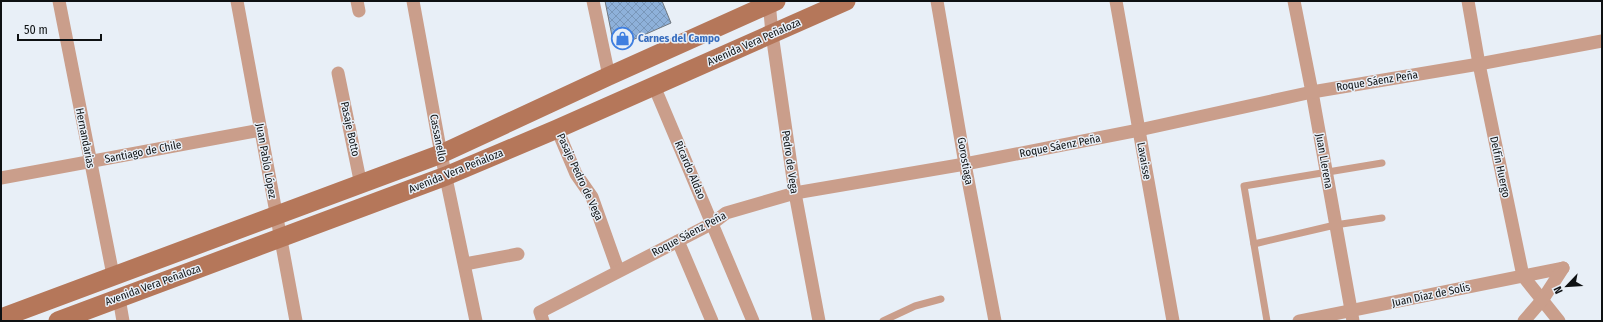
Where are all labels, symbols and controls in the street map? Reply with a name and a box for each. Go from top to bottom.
scale bar [18,16,101,42]
street label: Avenida Vera Peñaloza [705,16,803,68]
text: 50 m [24,23,48,37]
shop icon: Carnes del Campo [609,25,635,51]
place label: Carnes del Campo [638,32,720,45]
street label: Roque Sáenz Peña [1335,68,1419,94]
street label: Pasaje Botto [338,100,362,158]
street label: Hernandarias [73,107,97,169]
street label: Cassanello [427,113,449,163]
street label: Juan Pablo López [253,122,279,200]
street label: Pedro de Vega [779,130,801,194]
street label: Pasaje Pedro de Vega [554,131,606,223]
street label: Roque Sáenz Peña [1018,132,1102,160]
street label: Juan Llerena [1313,132,1335,190]
street label: Delfín Huergo [1487,135,1513,199]
street label: Gorostiaga [954,136,976,186]
street label: Santiago de Chile [104,138,182,166]
street label: Ricardo Aldao [672,139,708,201]
street label: Lavaisse [1134,141,1154,181]
street label: Avenida Vera Peñaloza [407,146,505,196]
street label: Roque Sáenz Peña [650,209,728,259]
street label: Avenida Vera Peñaloza [103,262,203,308]
north arrow [1547,266,1587,306]
street label: Juan Díaz de Solís [1391,280,1472,310]
text: N [1551,284,1566,296]

